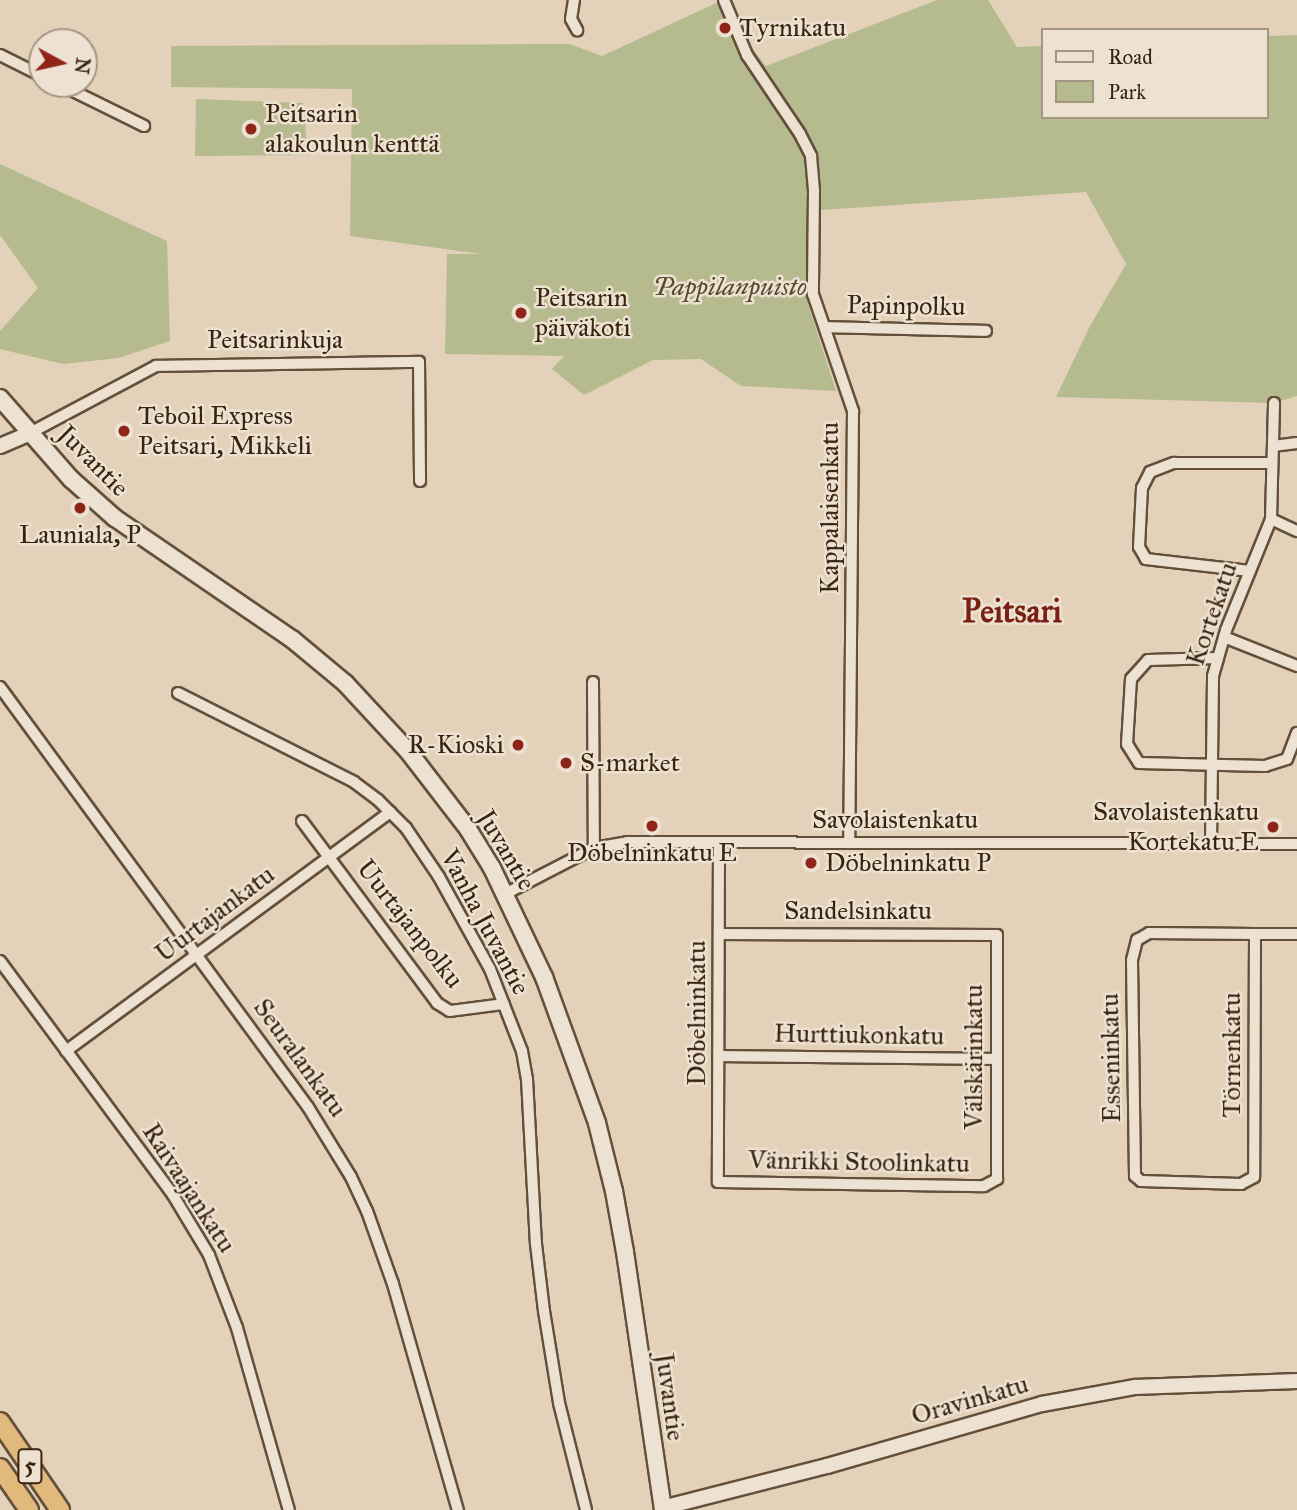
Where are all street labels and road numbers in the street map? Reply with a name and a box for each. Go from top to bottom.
street label: Papinpolku [846,289,966,323]
street label: Peitsarinkuja [207,324,343,356]
street label: Juvantie [51,419,135,503]
street label: Kappalaisenkatu [814,422,846,594]
street label: Kortekatu [1180,558,1244,670]
street label: Juvantie [470,804,542,896]
street label: Savolaistenkatu [812,804,978,836]
street label: Vanha Juvantie [434,844,536,1000]
street label: Uurtajanpolku [350,854,470,994]
street label: Uurtajankatu [149,859,281,969]
street label: Sandelsinkatu [784,895,932,927]
street label: Döbelninkatu [681,940,713,1086]
street label: Välskärinkatu [958,984,990,1130]
street label: Törnenkatu [1216,992,1248,1118]
street label: Seuralankatu [247,993,353,1123]
street label: Esseninkatu [1094,993,1128,1123]
street label: Hurttiukonkatu [774,1018,944,1052]
street label: Raivaajankatu [136,1117,242,1259]
street label: Vänrikki Stoolinkatu [748,1144,970,1180]
street label: Juvantie [648,1351,692,1443]
street label: Oravinkatu [908,1368,1032,1432]
road number: 5 [16,1446,44,1486]

